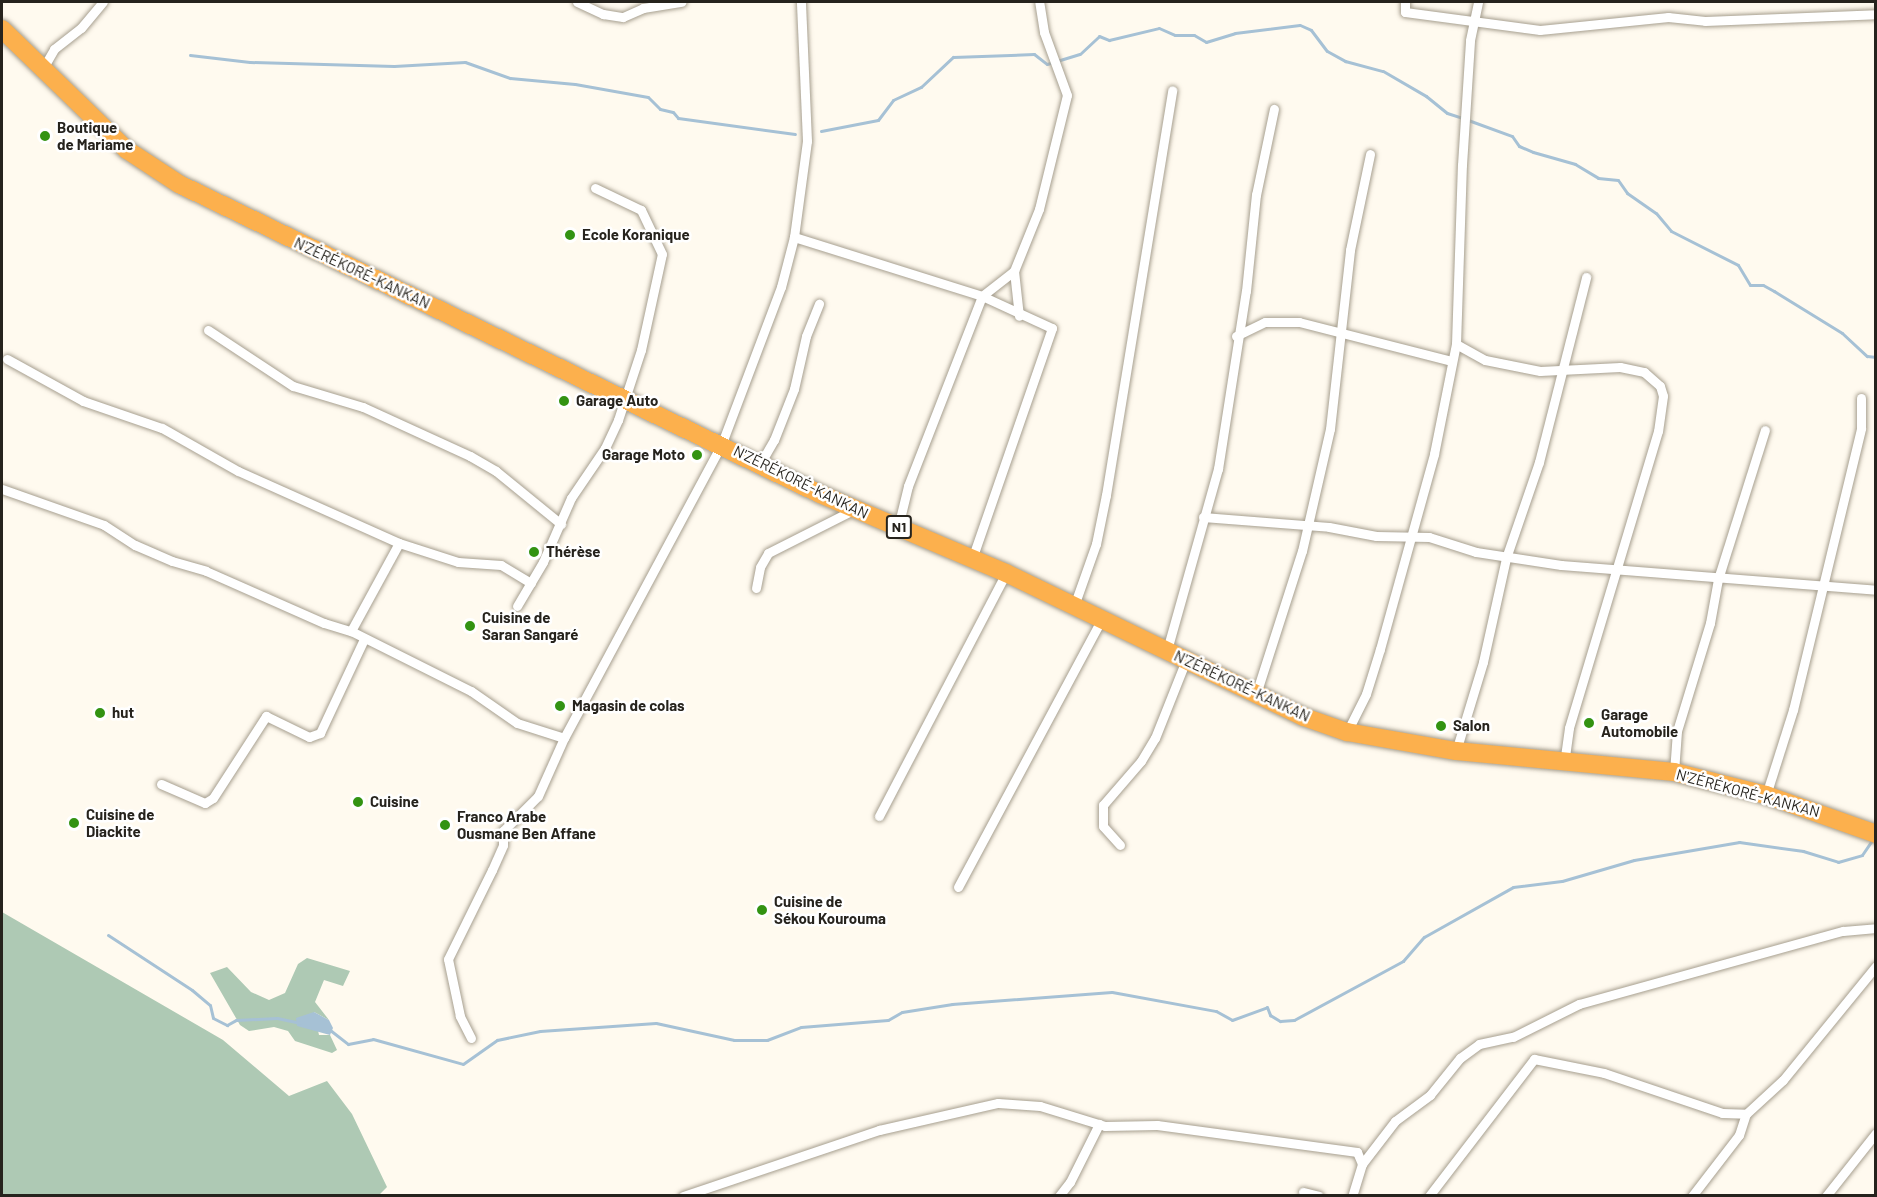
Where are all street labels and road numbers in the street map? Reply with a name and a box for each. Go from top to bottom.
street label: N'ZÉRÉKORÉ-KANKAN [291,234,433,312]
street label: N'ZÉRÉKORÉ-KANKAN [731,442,871,522]
road number: N1 [886,516,912,538]
street label: N'ZÉRÉKORÉ-KANKAN [1171,647,1313,725]
street label: N'ZÉRÉKORÉ-KANKAN [1674,765,1822,821]

